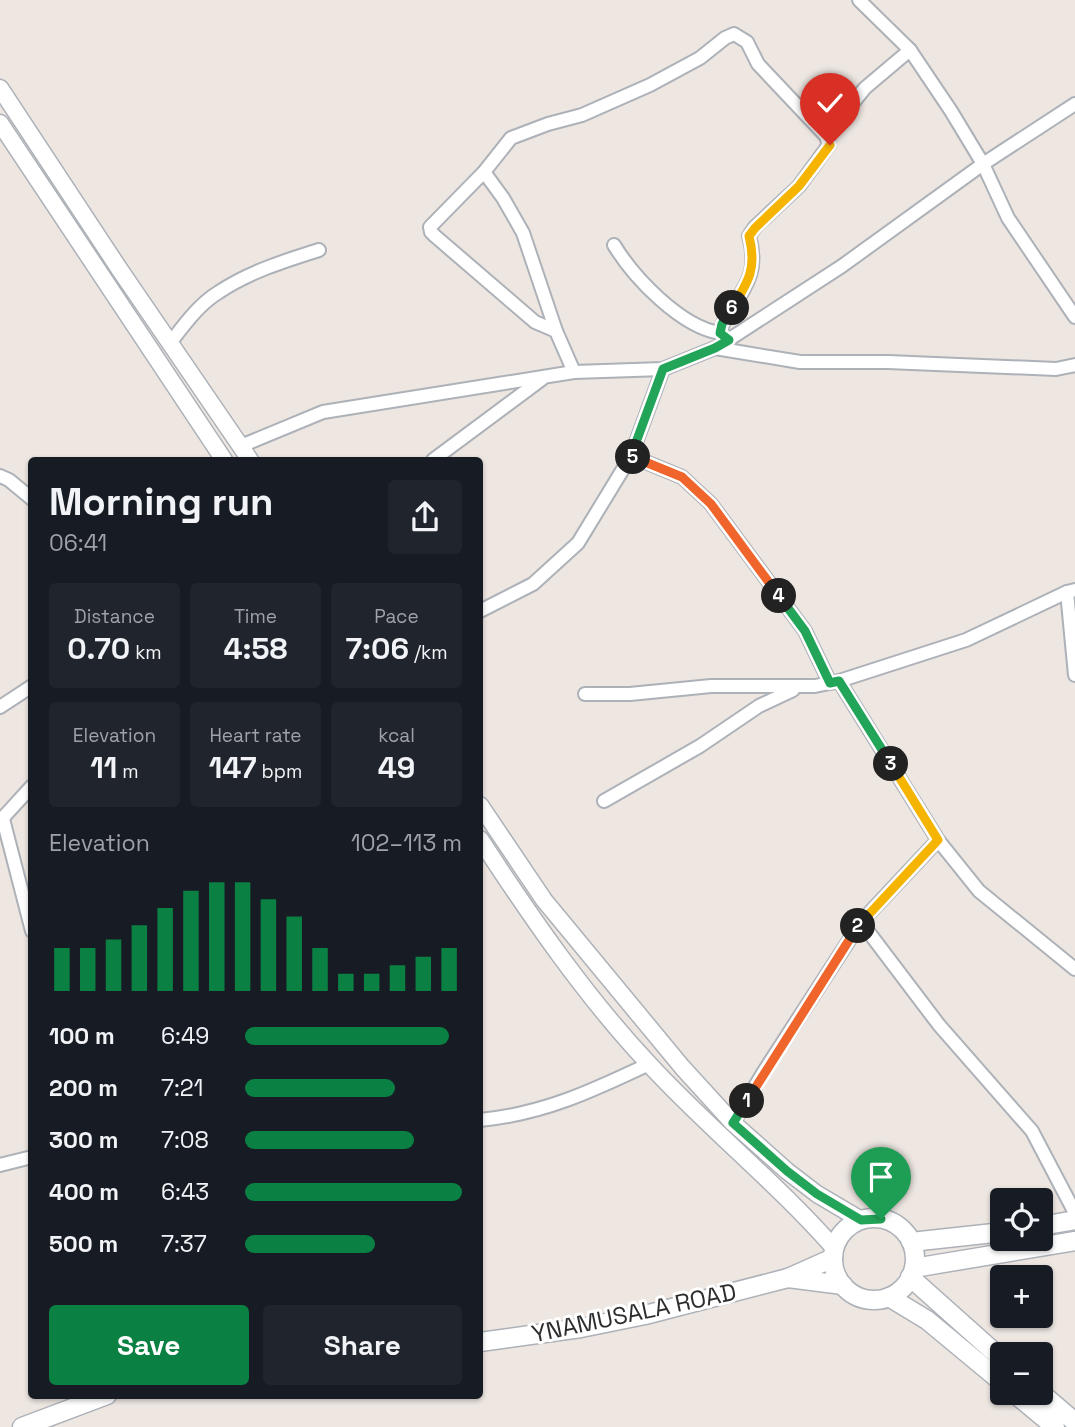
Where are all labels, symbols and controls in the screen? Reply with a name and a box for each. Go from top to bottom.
pin [800,73,860,145]
icon: check [811,84,849,122]
pin: 6 [714,290,750,326]
text: 6 [726,295,737,320]
pin: 5 [616,440,650,475]
text: 5 [627,444,638,469]
text: Morning run [49,478,274,526]
button: share [388,480,462,554]
text: 06:41 [49,528,107,558]
pin: 4 [762,578,796,614]
text: 4 [772,583,785,608]
text: Distance [74,604,155,629]
text: Time [234,604,277,629]
text: Pace [374,604,419,629]
text: 0.70 [67,629,130,668]
text: 4:58 [223,629,288,668]
text: 7:06 [345,629,409,668]
text: km [130,640,162,665]
text: /km [409,640,448,665]
text: Elevation [73,723,156,748]
text: Heart rate [209,723,302,748]
text: kcal [378,723,415,748]
pin: 3 [874,746,908,782]
text: 11 [90,748,117,787]
text: 147 [209,748,257,787]
text: 49 [378,748,415,787]
text: 3 [885,751,896,776]
text: m [117,759,139,784]
text: bpm [257,759,302,784]
text: Elevation [49,828,150,858]
text: 102–113 m [351,828,462,858]
pin: 2 [840,908,876,944]
text: 2 [852,913,863,938]
text: 100 m [49,1021,115,1051]
text: 6:49 [161,1021,209,1051]
text: 200 m [49,1073,118,1103]
text: 7:21 [161,1073,203,1103]
pin: 1 [730,1084,764,1118]
text: 1 [742,1088,751,1113]
text: 300 m [49,1125,118,1155]
text: 7:08 [161,1125,209,1155]
pin [851,1147,911,1219]
icon: arrive [862,1158,900,1196]
text: 400 m [49,1177,119,1207]
text: 6:43 [161,1177,209,1207]
map controls [990,1188,1053,1405]
button: locate [990,1188,1053,1251]
text: 500 m [49,1229,118,1259]
text: 7:37 [161,1229,207,1259]
button: + [990,1265,1053,1328]
street label: YNAMUSALA ROAD [529,1276,739,1349]
button: Save [49,1305,249,1385]
button: Share [263,1305,462,1385]
button: − [990,1342,1053,1405]

